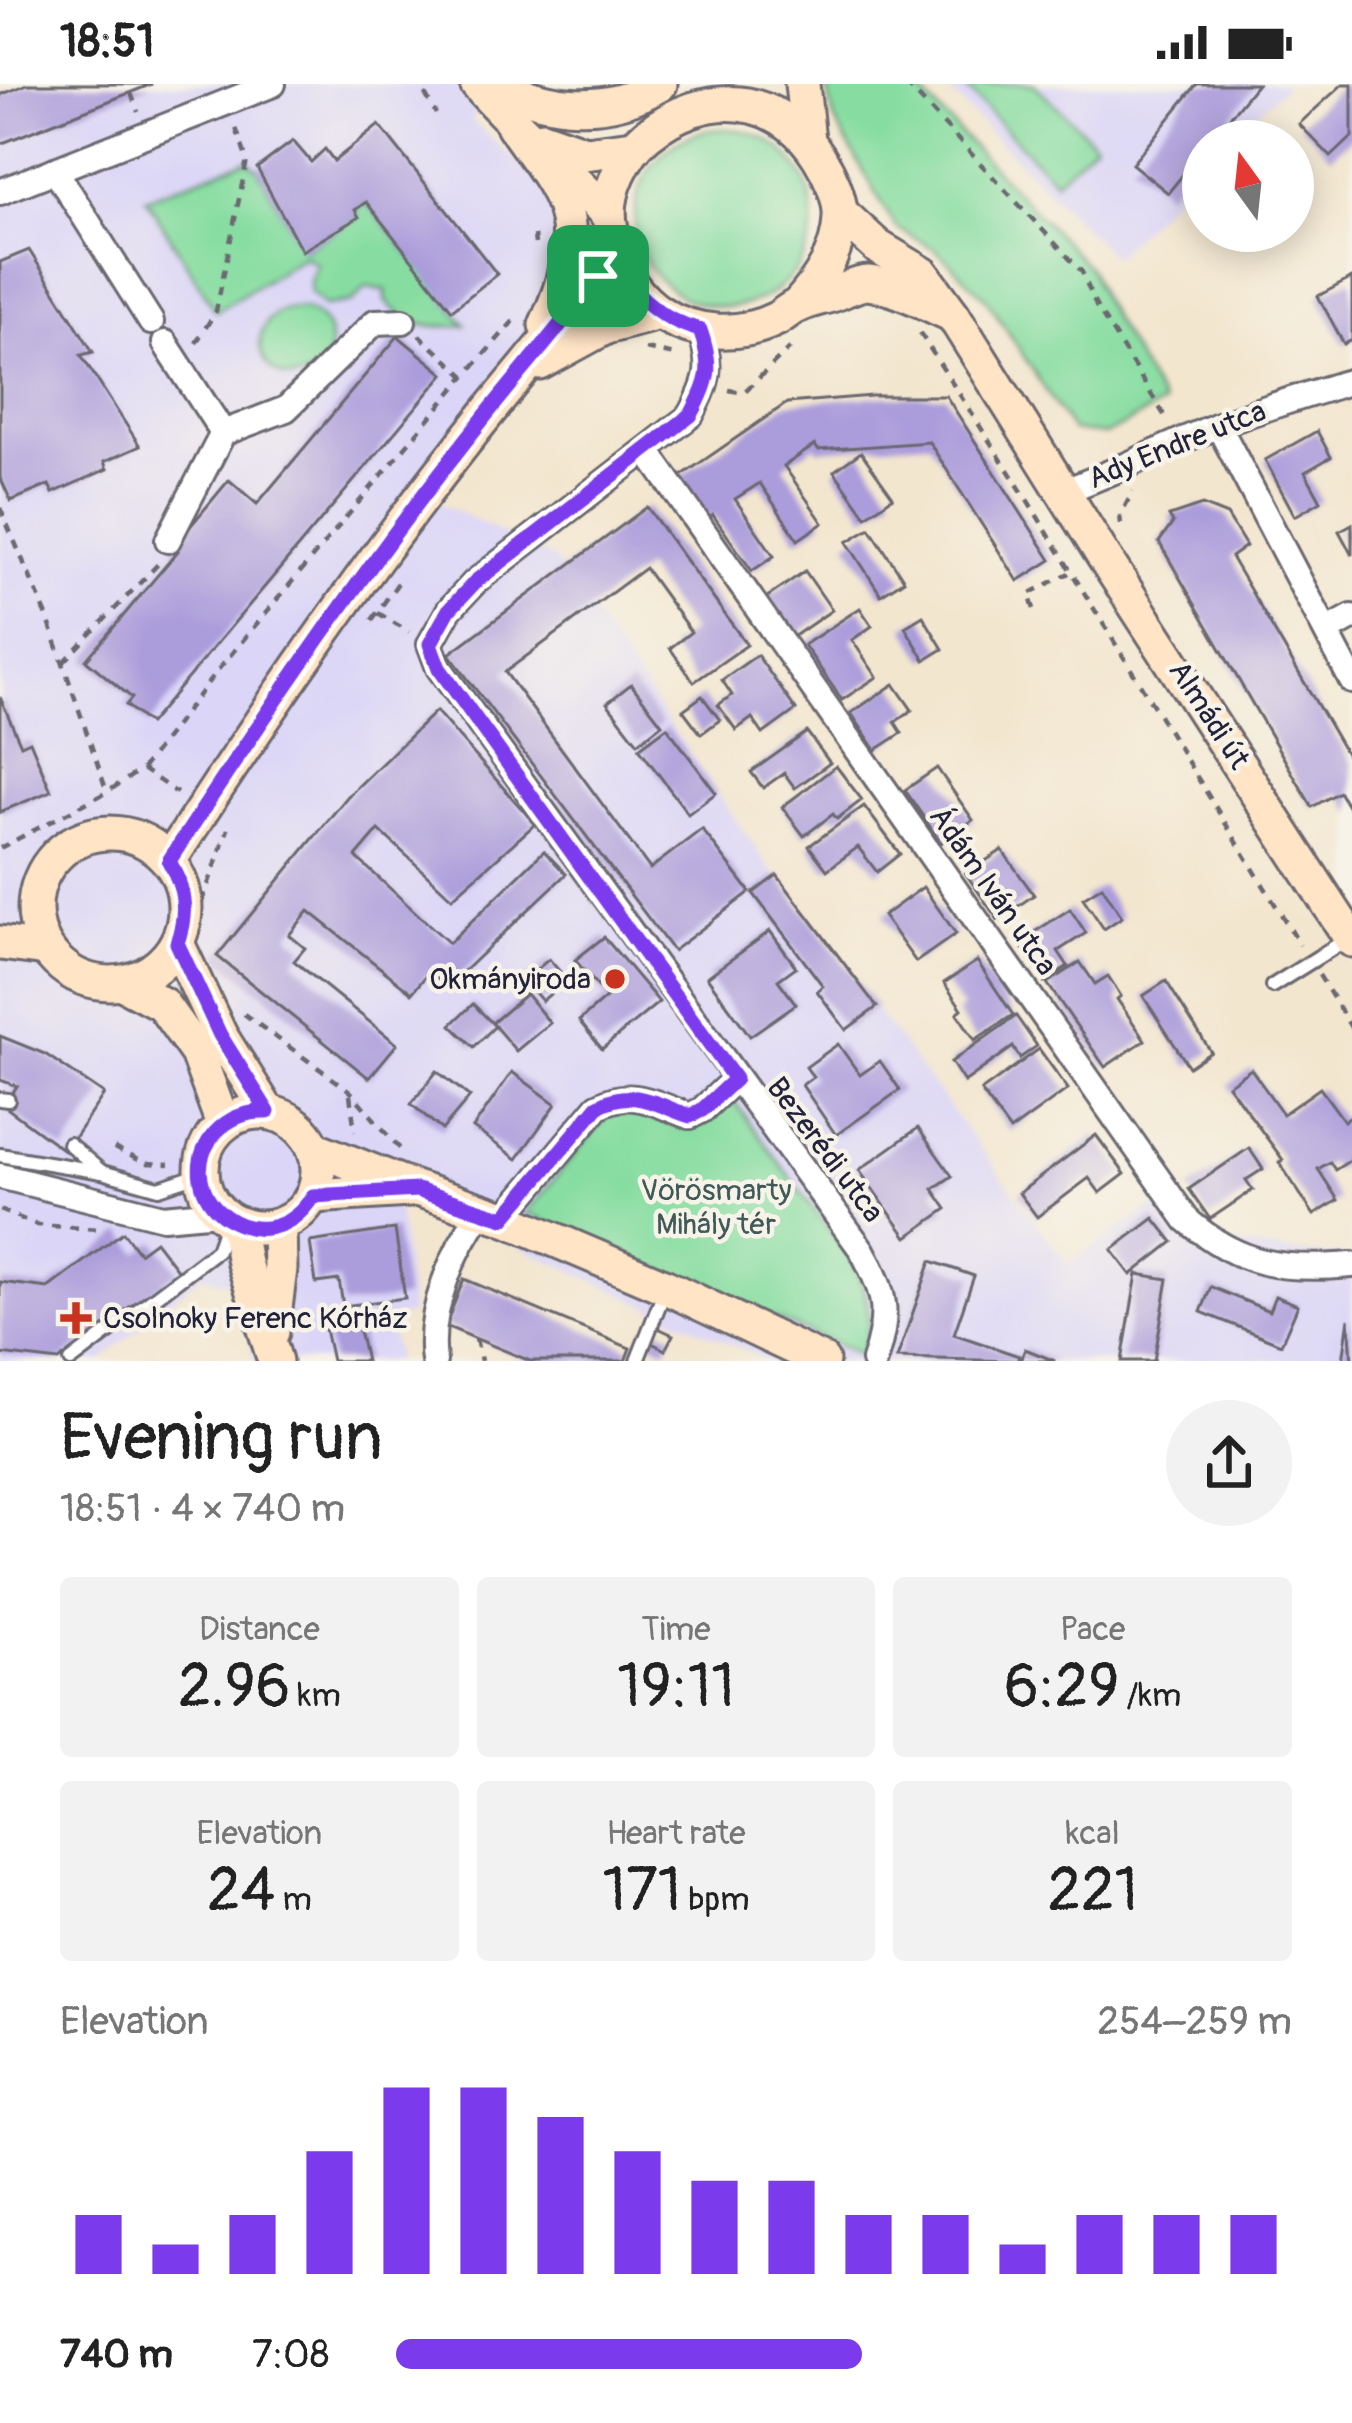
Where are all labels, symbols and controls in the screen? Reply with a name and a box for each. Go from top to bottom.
text: 18:51 [60,14,154,70]
north arrow [1182,120,1314,252]
map controls [1182,120,1314,252]
pin [547,225,649,327]
icon: arrive [565,243,631,309]
street label: Ady Endre utca [1083,393,1271,497]
street label: Almádi út [1160,654,1258,777]
street label: Ádám Iván utca [921,799,1065,983]
place label: Okmányiroda [429,961,591,998]
marker: Okmányiroda [602,966,628,992]
street label: Bezerédi utca [759,1070,891,1230]
park label: Vörösmarty Mihály tér [640,1172,792,1243]
place label: Csolnoky Ferenc Kórház [103,1300,408,1337]
marker: Csolnoky Ferenc Kórház [60,1302,92,1334]
text: Evening run [60,1397,383,1480]
button: share [1166,1400,1292,1526]
text: 18:51 · 4 × 740 m [60,1484,345,1533]
text: Distance [199,1609,320,1650]
text: Time [642,1609,710,1650]
text: Pace [1060,1609,1125,1650]
text: 2.96 [178,1650,290,1725]
text: 19:11 [617,1650,735,1725]
text: 6:29 [1004,1650,1119,1725]
text: km [290,1675,341,1716]
text: /km [1119,1675,1181,1716]
text: Elevation [196,1813,322,1854]
text: Heart rate [606,1813,746,1854]
text: kcal [1066,1813,1120,1854]
text: 24 [207,1854,275,1929]
text: 171 [603,1854,681,1929]
text: 221 [1047,1854,1138,1929]
text: m [275,1879,312,1920]
text: bpm [681,1879,749,1920]
text: Elevation [60,1997,209,2046]
text: 254–259 m [1097,1997,1292,2046]
text: 740 m [60,2330,173,2379]
text: 7:08 [252,2330,329,2379]

